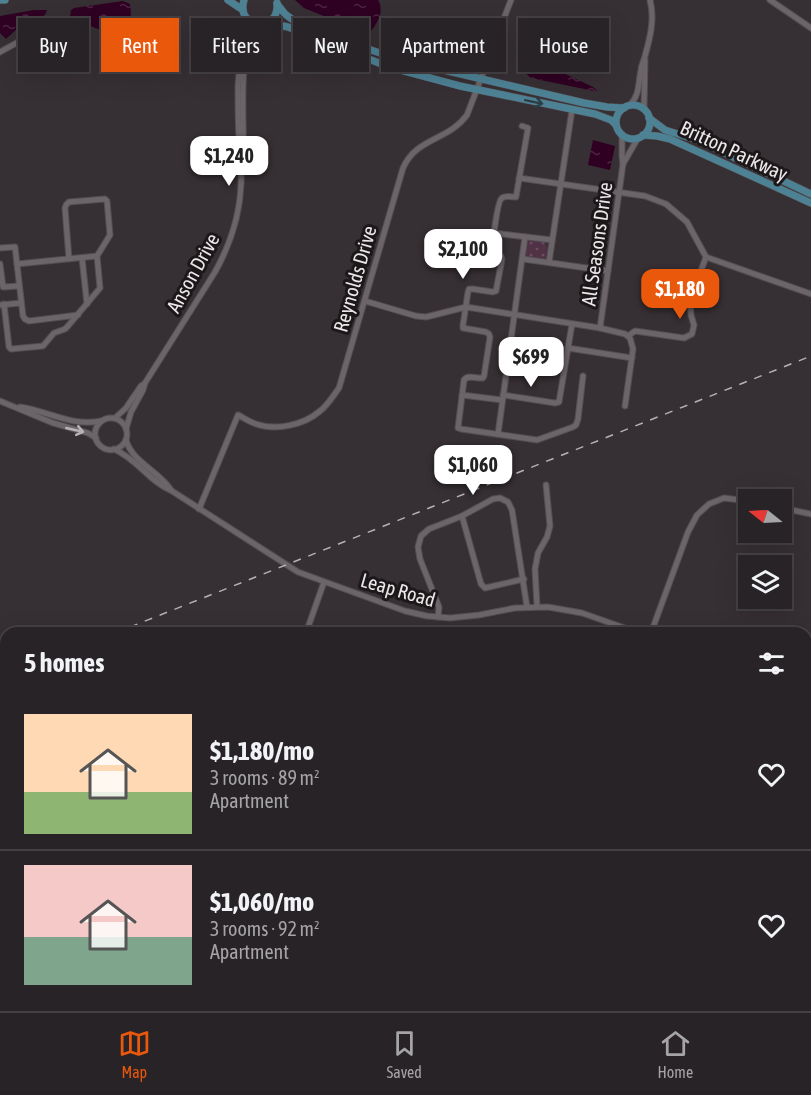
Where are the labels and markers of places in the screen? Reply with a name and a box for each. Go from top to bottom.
pin: $1,240 [180,136,278,187]
pin: $2,100 [414,229,512,280]
pin: $1,180 [631,269,729,320]
pin: $699 [495,337,567,388]
pin: $1,060 [424,445,522,496]

